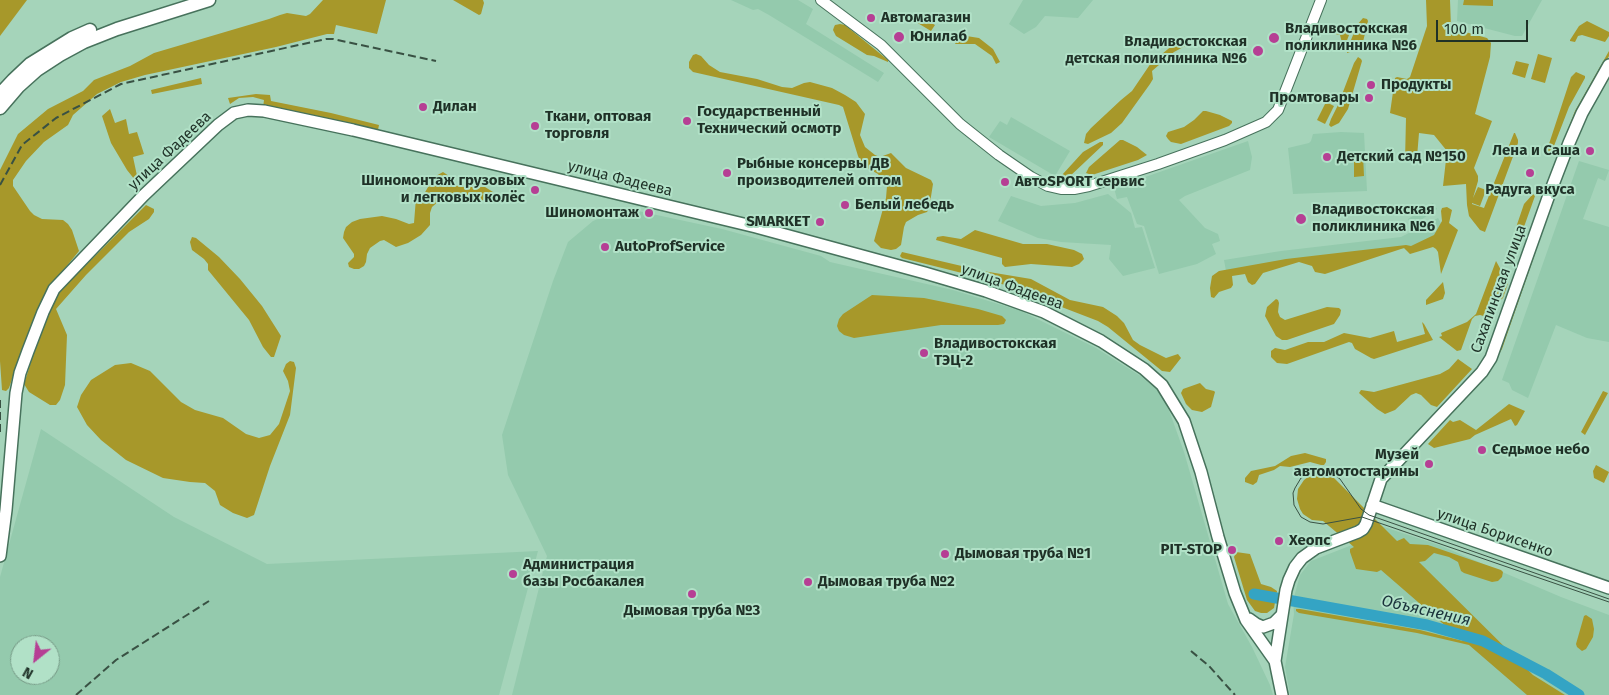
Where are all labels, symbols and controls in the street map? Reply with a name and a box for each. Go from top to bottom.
place label: Автомагазин [881,9,971,27]
scale bar [1439,10,1532,42]
marker: Автомагазин [865,12,877,24]
place label: Владивостокская поликлинника №6 [1285,20,1417,55]
text: 100 m [1444,20,1484,38]
place label: Юнилаб [910,28,967,46]
marker: Юнилаб [892,30,906,44]
marker: Владивостокская поликлинника №6 [1267,31,1281,45]
place label: Владивостокская детская поликлиника №6 [1066,33,1247,68]
marker: Владивостокская детская поликлиника №6 [1251,44,1265,58]
place label: Продукты [1381,76,1451,94]
marker: Продукты [1365,79,1377,91]
place label: Промтовары [1269,89,1359,107]
marker: Промтовары [1363,92,1375,104]
place label: Дилан [433,98,477,116]
marker: Дилан [417,101,429,113]
place label: Государственный Технический осмотр [697,103,841,138]
street label: улица Фадеева [125,108,215,194]
place label: Ткани, оптовая торговля [545,108,651,143]
marker: Государственный Технический осмотр [681,115,693,127]
marker: Ткани, оптовая торговля [529,120,541,132]
place label: Лена и Саша [1492,142,1580,160]
marker: Лена и Саша [1584,145,1596,157]
place label: Детский сад №150 [1337,148,1466,166]
marker: Детский сад №150 [1321,151,1333,163]
place label: Рыбные консервы ДВ производителей оптом [737,155,901,190]
street label: улица Фадеева [566,157,674,201]
marker: Рыбные консервы ДВ производителей оптом [721,167,733,179]
marker: Радуга вкуса [1524,167,1536,179]
place label: Шиномонтаж грузовых и легковых колёс [361,172,525,207]
place label: АвтоSPORT сервис [1015,173,1144,191]
marker: АвтоSPORT сервис [999,176,1011,188]
place label: Радуга вкуса [1485,181,1575,199]
marker: Шиномонтаж грузовых и легковых колёс [529,184,541,196]
place label: Белый лебедь [855,196,954,214]
marker: Белый лебедь [839,199,851,211]
place label: Владивостокская поликлиника №6 [1312,201,1435,236]
place label: Шиномонтаж [545,204,639,222]
marker: Шиномонтаж [643,207,655,219]
marker: Владивостокская поликлиника №6 [1294,212,1308,226]
place label: SMARKET [746,213,810,231]
marker: SMARKET [814,216,826,228]
street label: Сахалинская улица [1467,222,1531,356]
place label: AutoProfService [615,238,725,256]
marker: AutoProfService [599,241,611,253]
street label: улица Фадеева [959,260,1065,314]
place label: Владивостокская ТЭЦ-2 [934,335,1057,370]
marker: Владивостокская ТЭЦ-2 [918,347,930,359]
place label: Седьмое небо [1492,441,1590,459]
marker: Седьмое небо [1476,444,1488,456]
place label: Музей автомотостарины [1293,446,1419,481]
marker: Музей автомотостарины [1423,458,1435,470]
street label: улица Борисенко [1435,505,1555,561]
place label: Хеопс [1289,532,1330,550]
marker: Хеопс [1273,535,1285,547]
place label: PIT-STOP [1161,541,1222,559]
marker: PIT-STOP [1226,544,1238,556]
place label: Дымовая труба №1 [955,545,1091,563]
marker: Дымовая труба №1 [939,548,951,560]
place label: Администрация базы Росбакалея [523,556,644,591]
marker: Администрация базы Росбакалея [507,568,519,580]
place label: Дымовая труба №2 [818,573,955,591]
marker: Дымовая труба №2 [802,576,814,588]
marker: Дымовая труба №3 [686,588,698,600]
water label: Объяснения [1380,591,1472,631]
place label: Дымовая труба №3 [624,602,760,620]
north arrow [10,635,60,685]
text: N [20,663,36,682]

